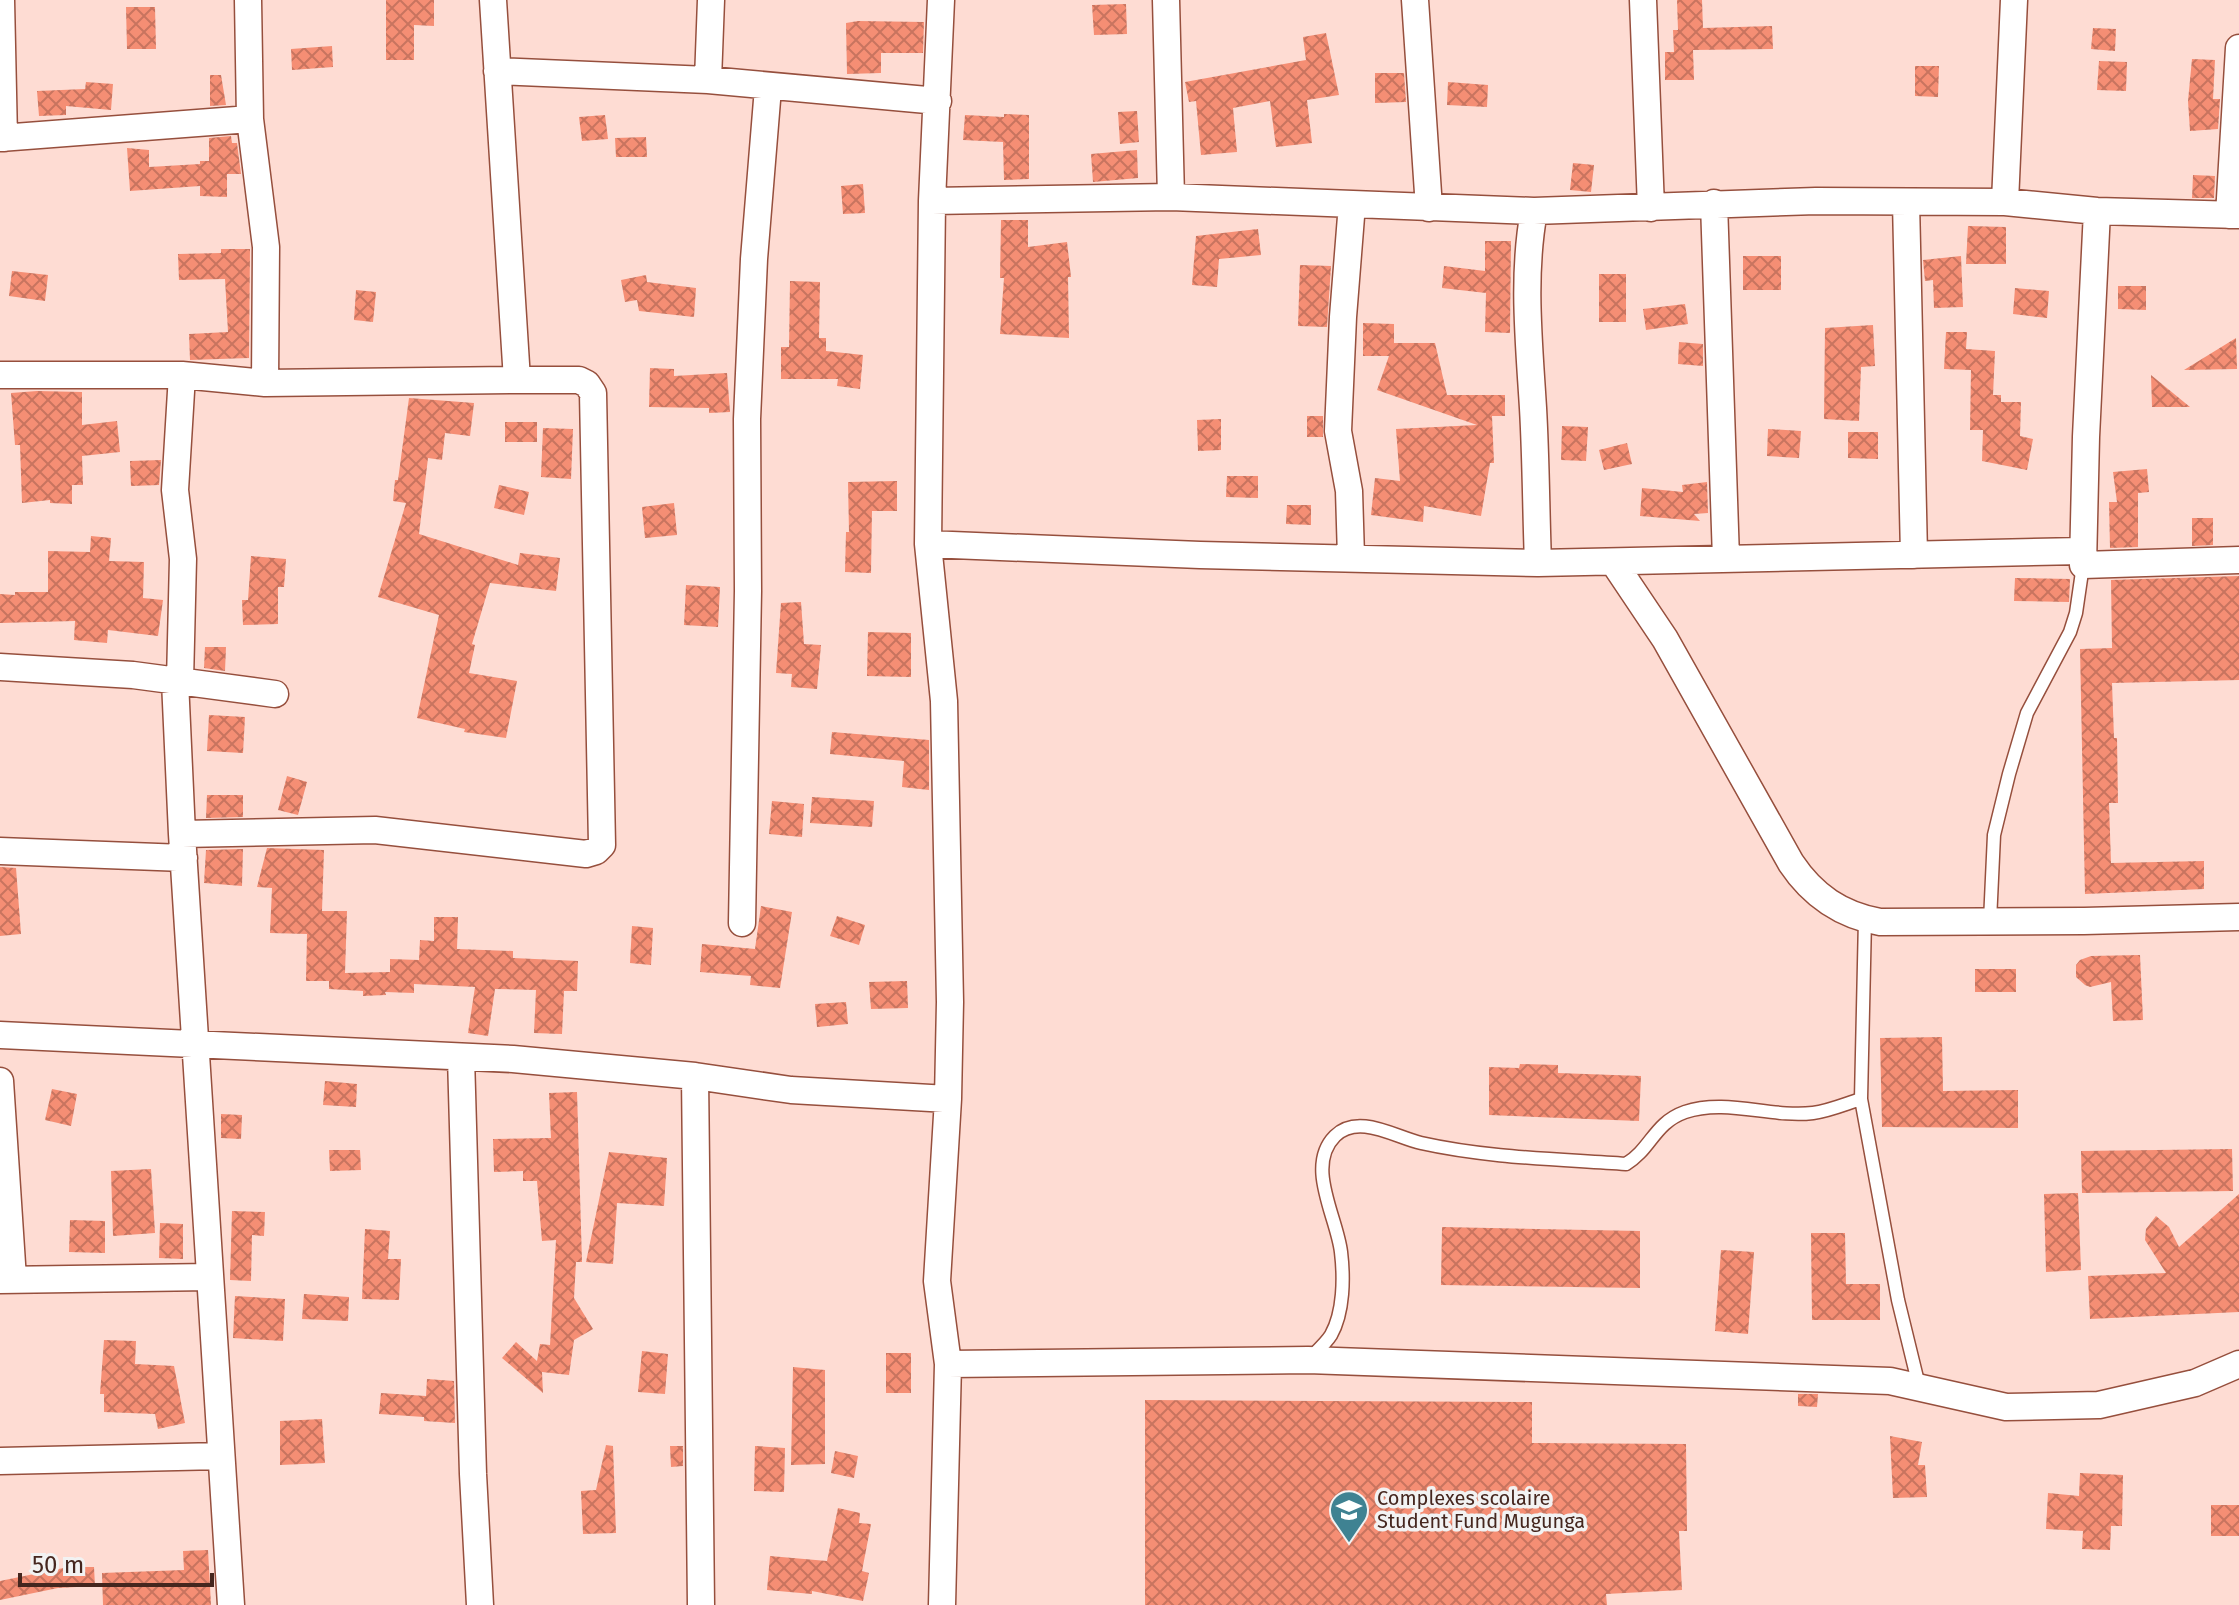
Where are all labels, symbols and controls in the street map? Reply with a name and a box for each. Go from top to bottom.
place label: Complexes scolaire Student Fund Mugunga [1377,1486,1585,1533]
school or university icon: Complexes scolaire Student Fund Mugunga [1328,1489,1370,1544]
scale bar [20,1537,212,1587]
text: 50 m [32,1551,84,1579]

